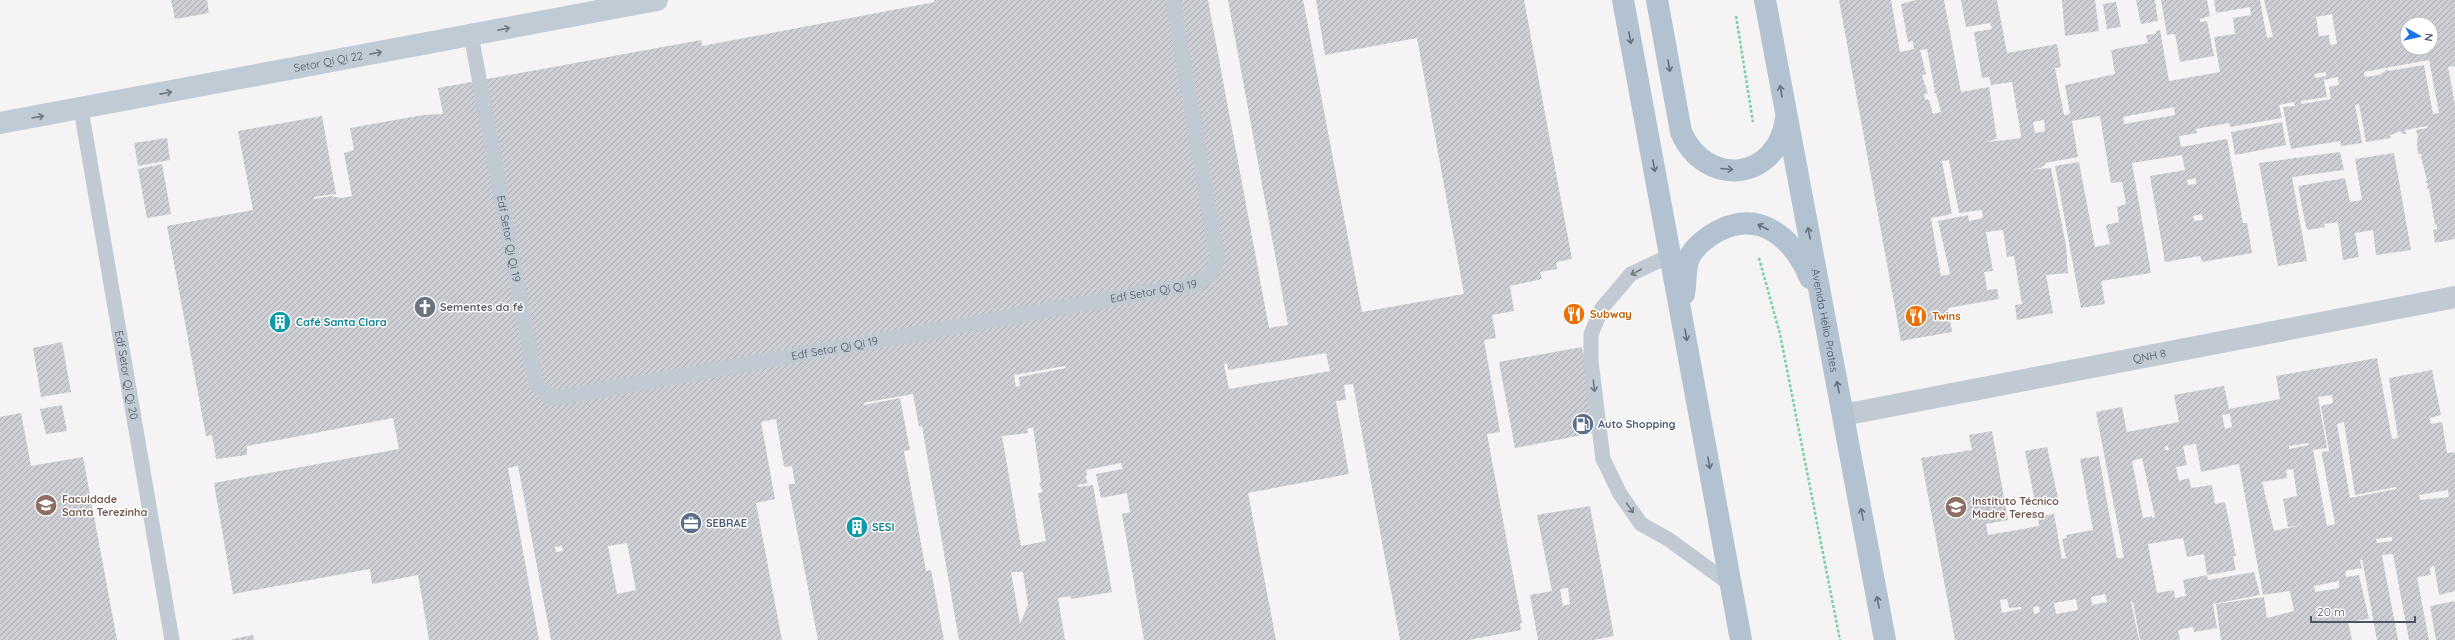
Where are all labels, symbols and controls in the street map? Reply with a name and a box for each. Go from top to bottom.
north arrow [2399,16,2439,56]
one-way arrow [497,24,510,32]
one-way arrow [1626,31,1634,44]
text: N [2421,32,2436,42]
street label: Setor Qi Qi 22 [293,48,364,75]
one-way arrow [370,48,383,56]
one-way arrow [1665,59,1673,72]
one-way arrow [1777,85,1785,98]
one-way arrow [159,89,172,97]
one-way arrow [32,112,45,120]
one-way arrow [1651,159,1659,172]
one-way arrow [1720,166,1733,173]
street label: Edf Setor Qi Qi 19 [494,194,524,283]
one-way arrow [1757,223,1769,230]
one-way arrow [1804,227,1812,240]
street label: Avenida Hélio Prates [1809,268,1842,373]
one-way arrow [1630,269,1642,276]
street label: Edf Setor Qi Qi 19 [1109,276,1198,306]
church icon: Sementes da fé [412,294,438,320]
place label: Sementes da fé [440,300,524,314]
restaurant icon: Subway [1561,301,1587,327]
restaurant icon: Twins [1903,303,1929,329]
place label: Subway [1590,307,1632,321]
building icon: Café Santa Clara [267,309,293,335]
place label: Twins [1932,309,1960,323]
place label: Café Santa Clara [296,315,387,329]
one-way arrow [1682,328,1690,341]
street label: Edf Setor Qi Qi 20 [112,329,141,421]
street label: Edf Setor Qi Qi 19 [790,334,879,363]
street label: QNH 8 [2132,346,2167,366]
one-way arrow [1590,379,1598,392]
one-way arrow [1833,380,1841,393]
fuel station icon: Auto Shopping [1570,411,1596,437]
place label: Auto Shopping [1598,417,1676,431]
one-way arrow [1705,456,1713,469]
school or university icon: Faculdade Santa Terezinha [33,492,59,518]
place label: Faculdade Santa Terezinha [62,492,148,519]
school or university icon: Instituto Técnico Madre Teresa [1943,494,1969,520]
place label: Instituto Técnico Madre Teresa [1972,494,2059,521]
one-way arrow [1626,502,1634,513]
one-way arrow [1857,508,1865,521]
office icon: SEBRAE [678,510,704,536]
building icon: SESI [844,514,870,540]
place label: SEBRAE [706,516,747,530]
place label: SESI [872,520,894,534]
one-way arrow [1874,596,1882,609]
scale bar [2311,598,2415,624]
text: 20 m [2317,604,2345,619]

